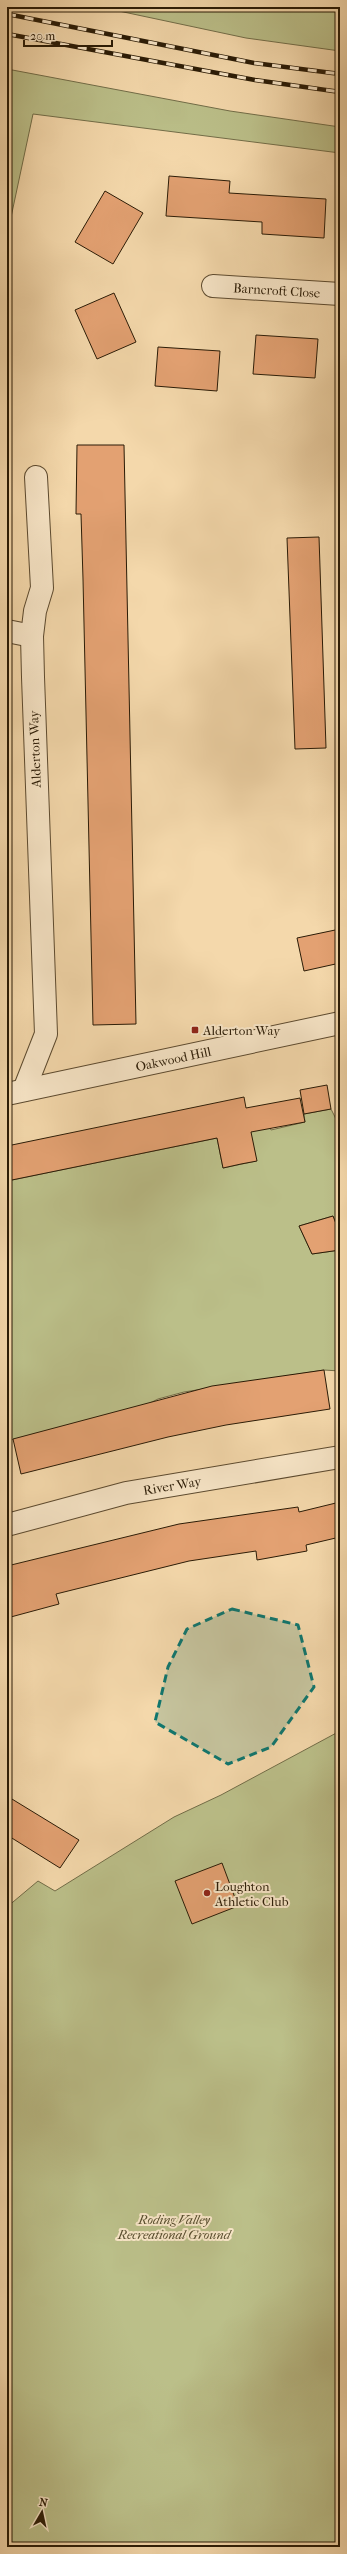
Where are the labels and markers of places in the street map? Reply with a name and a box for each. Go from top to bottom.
place label: Alderton Way [202,1023,281,1038]
marker: Alderton Way [190,1025,200,1035]
place label: Loughton Athletic Club [214,1879,289,1909]
marker: Loughton Athletic Club [202,1888,212,1898]

